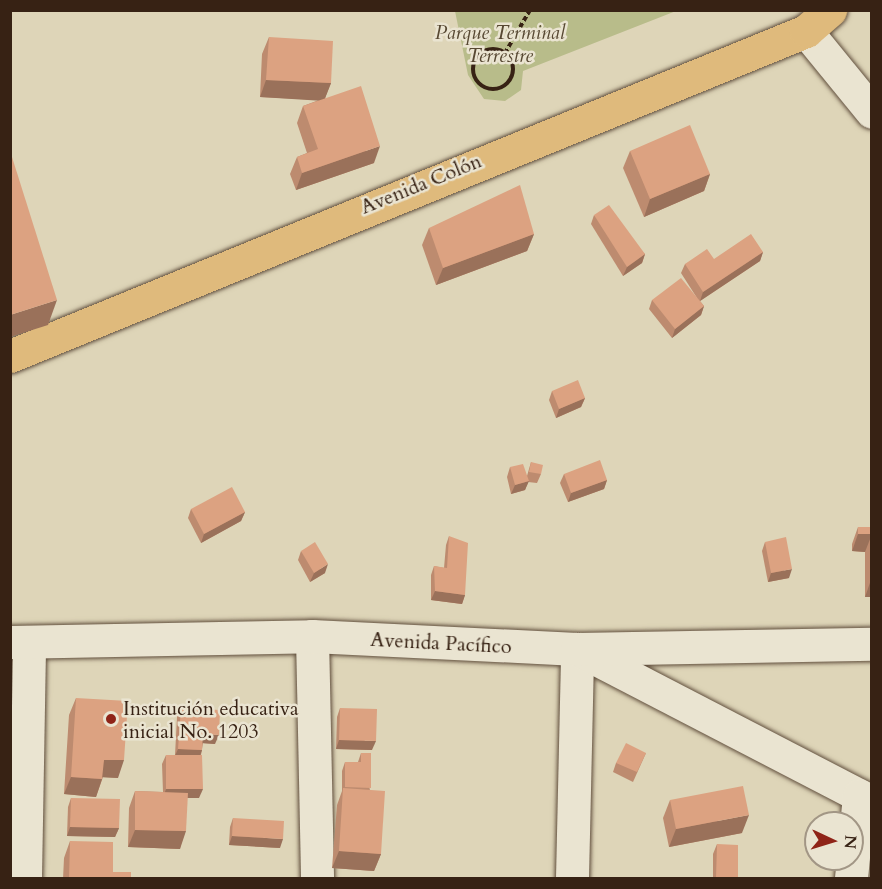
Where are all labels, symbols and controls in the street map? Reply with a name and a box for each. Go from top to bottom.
park label: Parque Terminal Terrestre [435,21,565,68]
street label: Avenida Colón [357,149,485,219]
street label: Avenida Pacífico [370,627,512,659]
place label: Institución educativa inicial No. 1203 [123,696,299,743]
marker: Institución educativa inicial No. 1203 [104,712,118,726]
north arrow [804,811,864,871]
text: N [839,834,861,850]

